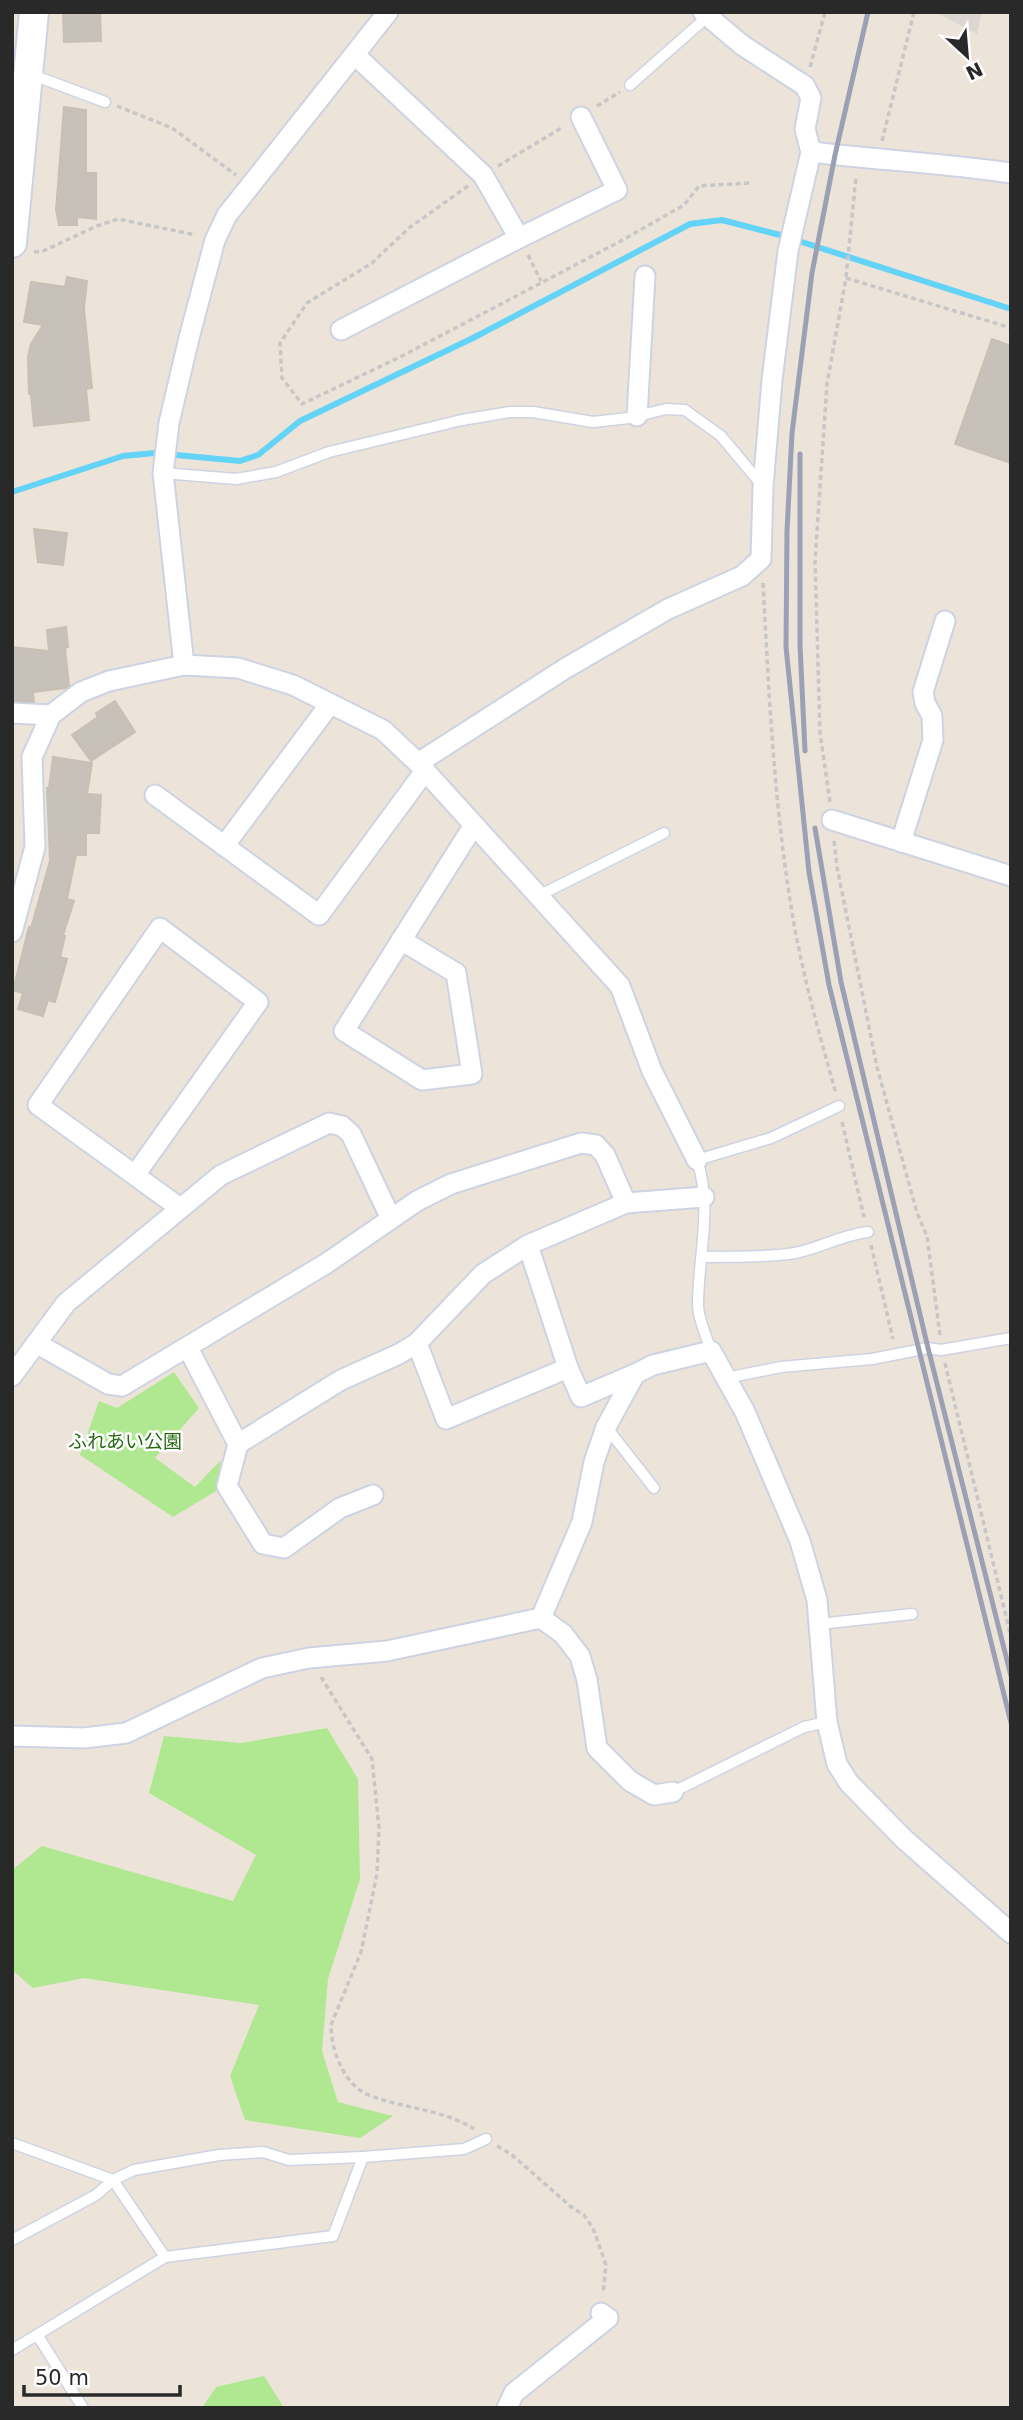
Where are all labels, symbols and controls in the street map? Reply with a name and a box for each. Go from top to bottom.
north arrow [932,21,1002,91]
text: N [962,58,986,85]
park label: ふれあい公園 [68,1430,182,1452]
scale bar [24,2354,180,2398]
text: 50 m [35,2366,89,2390]

